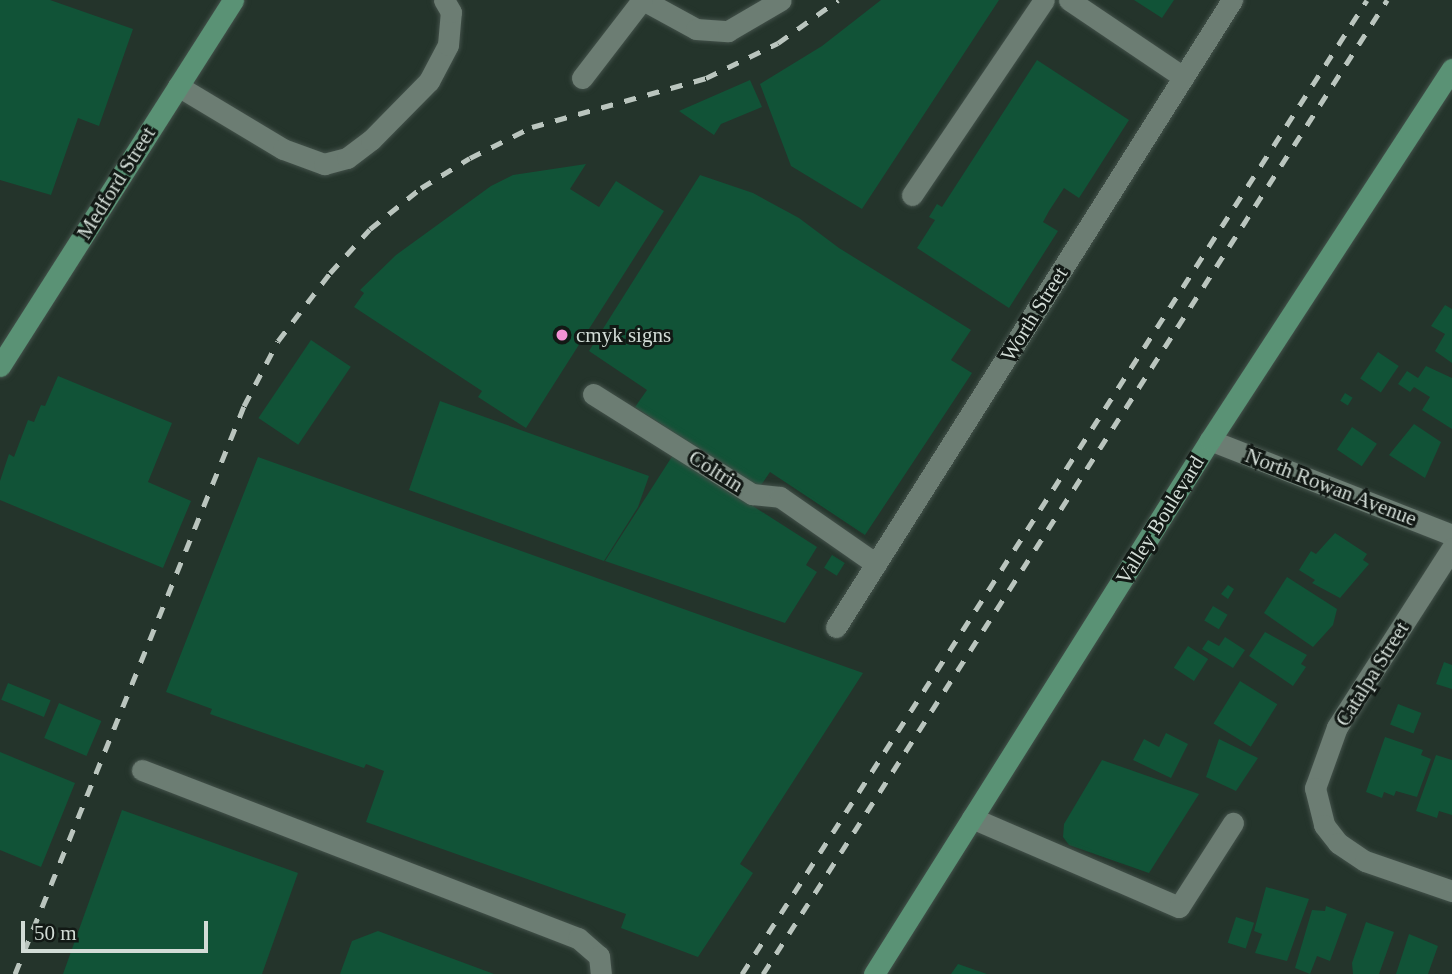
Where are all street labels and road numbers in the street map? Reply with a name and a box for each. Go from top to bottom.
street label: Medford Street [71,122,161,244]
street label: Worth Street [995,262,1073,366]
street label: North Rowan Avenue [1241,442,1421,532]
street label: Coltrin [684,445,748,497]
street label: Valley Boulevard [1111,451,1209,589]
street label: Catalpa Street [1330,617,1414,731]

